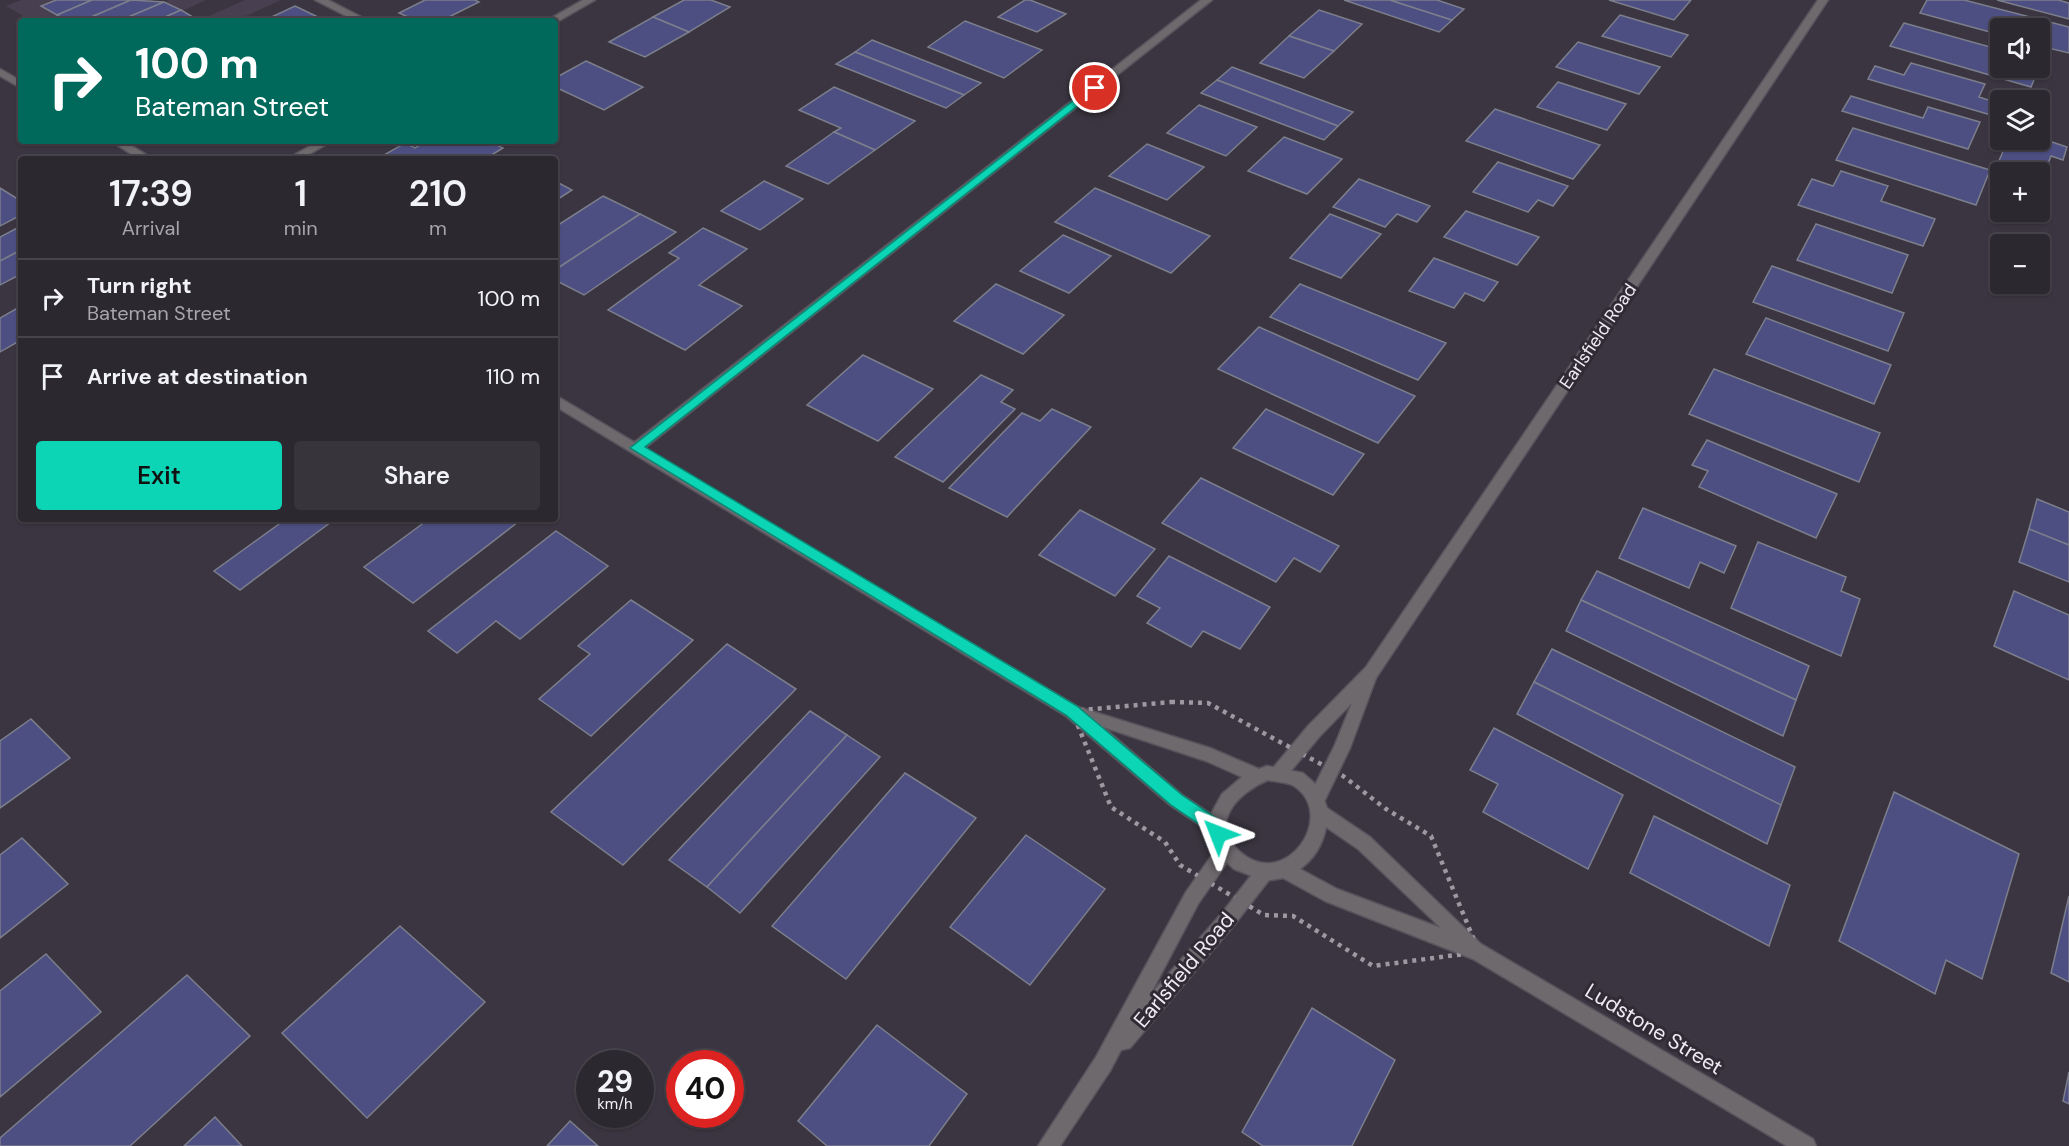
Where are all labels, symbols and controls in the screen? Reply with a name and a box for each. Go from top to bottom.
map controls [1990,18,2050,294]
button: sound [1990,18,2050,78]
text: 100 m [135,36,259,91]
icon: right [36,42,114,120]
pin [1069,62,1120,113]
icon: arrive [1078,71,1111,104]
text: Bateman Street [135,89,329,124]
button: layers [1990,90,2050,150]
button: + [1990,162,2050,222]
text: 17:39 [109,170,193,217]
text: 1 [294,170,307,217]
text: 210 [409,170,467,217]
text: Arrival [122,215,180,241]
text: min [284,215,318,241]
text: m [429,215,447,241]
button: − [1990,234,2050,294]
text: Turn right [87,271,192,300]
street label: Earlsfield Road [1554,279,1642,393]
icon: right [36,282,69,315]
text: 100 m [478,284,540,313]
text: Bateman Street [87,300,231,326]
icon: arrive [36,360,69,393]
text: Arrive at destination [87,362,308,391]
text: 110 m [486,362,540,391]
button: Exit [36,441,282,510]
button: Share [294,441,540,510]
position arrow [1186,802,1250,866]
street label: Earlsfield Road [1128,906,1240,1034]
street label: Ludstone Street [1580,977,1728,1081]
speed limit sign: 40 [666,1050,744,1128]
text: 29 [597,1062,633,1101]
text: km/h [597,1094,633,1114]

